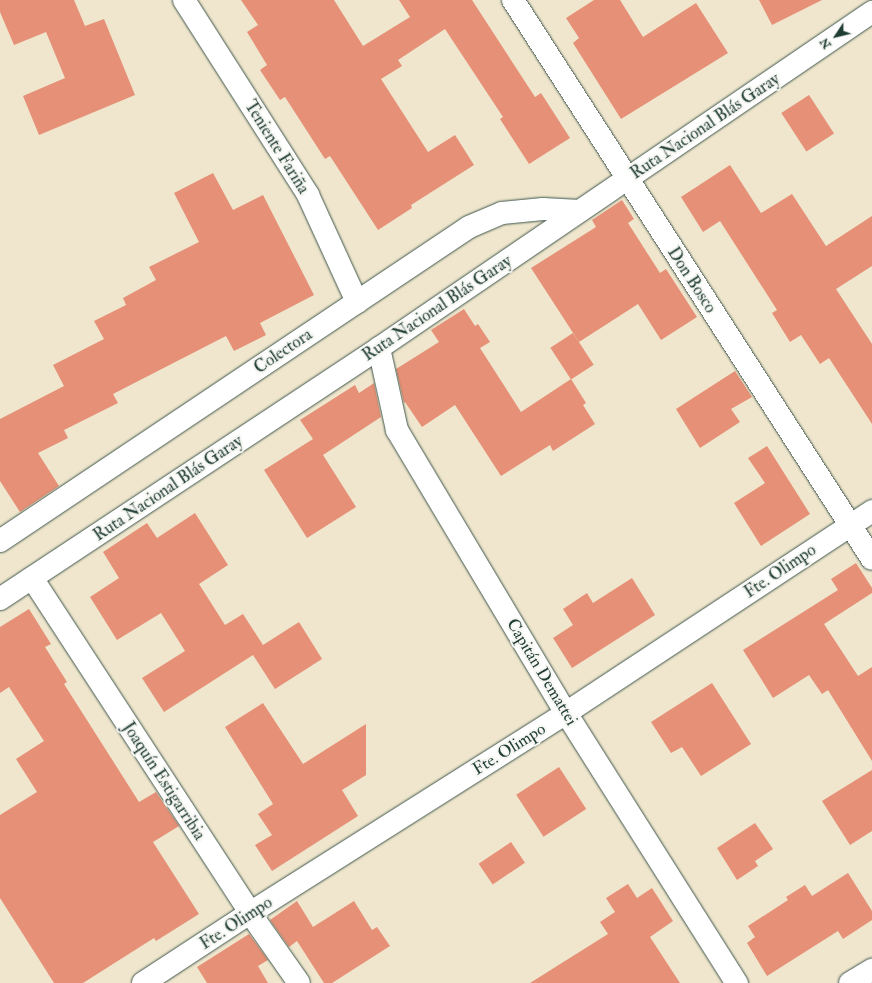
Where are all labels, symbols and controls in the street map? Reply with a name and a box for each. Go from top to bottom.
north arrow [816,16,856,56]
text: N [818,35,834,51]
street label: Ruta Nacional Blás Garay [627,68,783,184]
street label: Teniente Fariña [240,96,314,198]
street label: Don Bosco [663,243,721,317]
street label: Ruta Nacional Blás Garay [359,250,515,366]
street label: Colectora [250,324,316,378]
street label: Ruta Nacional Blás Garay [90,430,246,546]
street label: Fte. Olimpo [740,540,820,602]
street label: Capitán Demattei [502,615,582,729]
street label: Joaquín Estigarribia [118,718,210,844]
street label: Fte. Olimpo [469,719,549,779]
street label: Fte. Olimpo [196,892,276,954]

